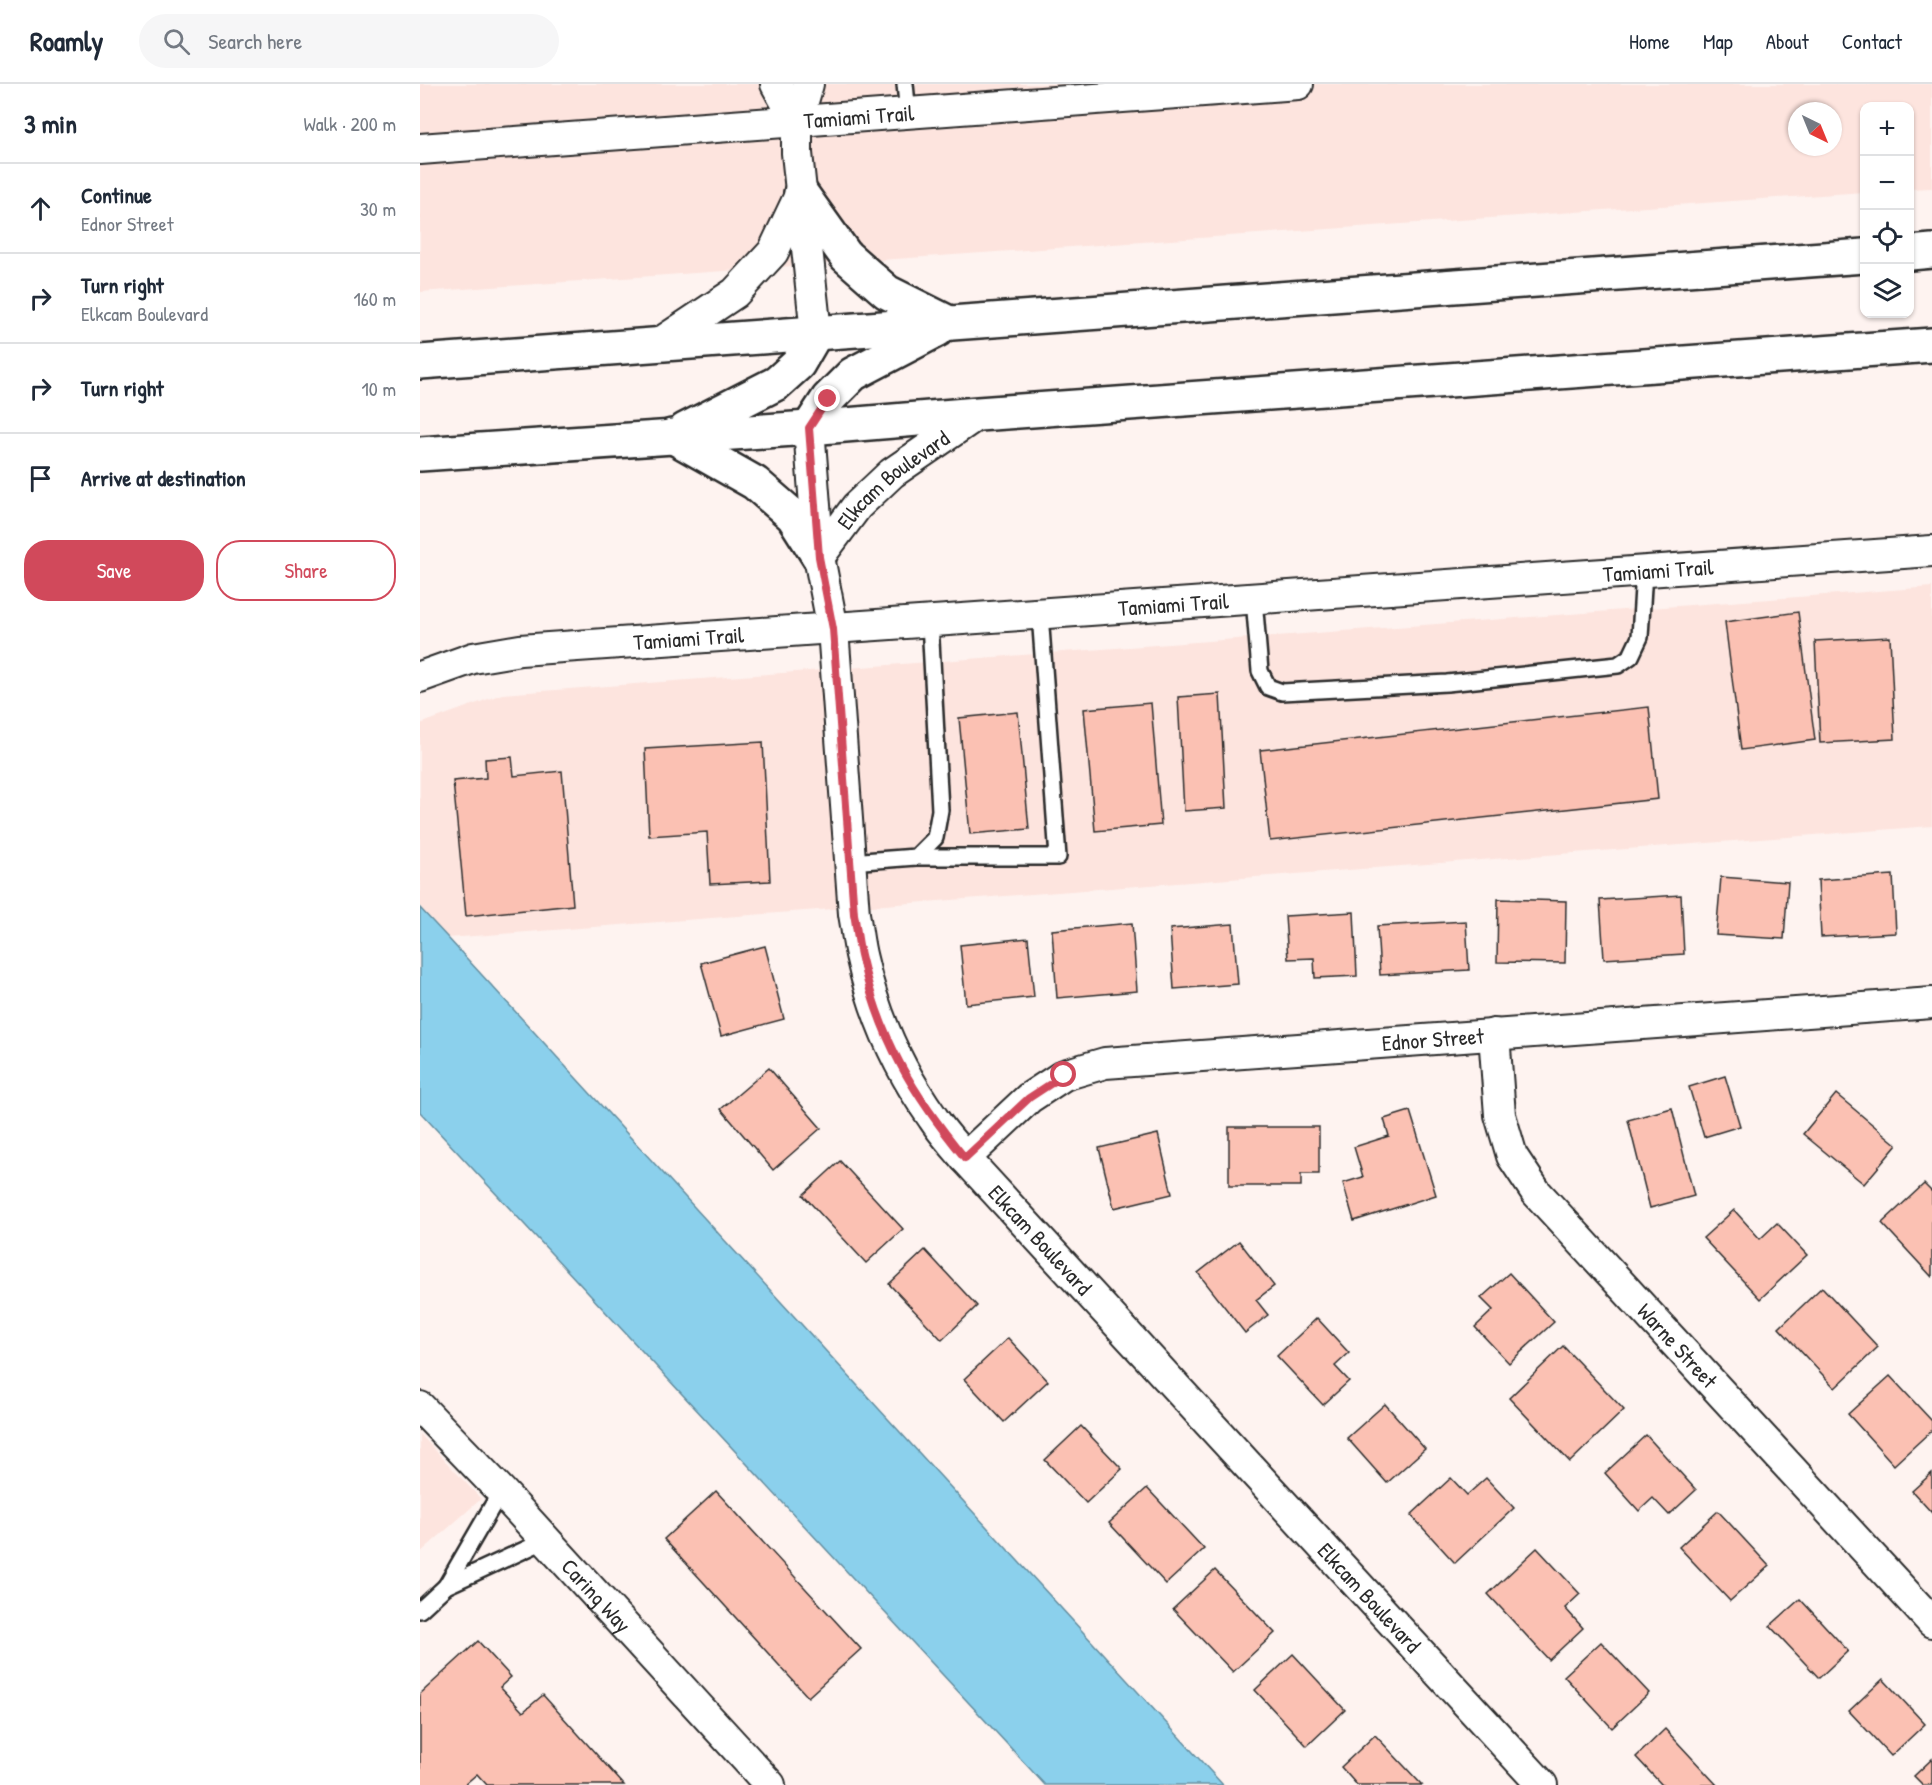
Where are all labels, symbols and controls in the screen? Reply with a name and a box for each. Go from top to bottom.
search box [139,14,559,68]
text: Roamly [30,22,103,60]
icon: search [160,25,193,58]
text: Search here [208,26,302,56]
text: Home [1629,27,1670,56]
text: Map [1703,27,1733,56]
text: About [1766,27,1809,56]
text: Contact [1842,27,1902,56]
street label: Tamiami Trail [803,97,915,136]
north arrow [1788,102,1842,156]
map controls [1860,102,1914,318]
button: + [1860,102,1914,156]
text: 3 min [24,106,77,141]
text: Walk · 200 m [304,110,396,137]
button: − [1860,156,1914,210]
text: Continue [81,180,152,210]
icon: ahead [24,192,57,225]
text: 30 m [360,195,396,222]
text: Ednor Street [81,210,174,237]
button: locate [1860,210,1914,264]
button: layers [1860,264,1914,318]
text: Turn right [81,270,164,300]
icon: right [24,282,57,315]
text: 160 m [354,285,396,312]
text: Elkcam Boulevard [81,300,208,327]
icon: right [24,372,57,405]
text: Turn right [81,373,164,403]
text: 10 m [362,375,396,402]
route end [814,385,840,411]
street label: Elkcam Boulevard [830,423,955,535]
icon: arrive [24,462,57,495]
text: Arrive at destination [81,463,246,493]
button: Save [24,540,204,601]
button: Share [216,540,396,601]
street label: Tamiami Trail [1602,551,1715,589]
street label: Tamiami Trail [1117,585,1230,623]
street label: Tamiami Trail [632,619,745,657]
street label: Ednor Street [1381,1021,1485,1058]
route start [1050,1061,1076,1087]
street label: Elkcam Boulevard [982,1178,1099,1302]
street label: Warne Street [1631,1297,1725,1395]
street label: Elkcam Boulevard [1311,1536,1428,1659]
street label: Caring Way [555,1552,638,1639]

